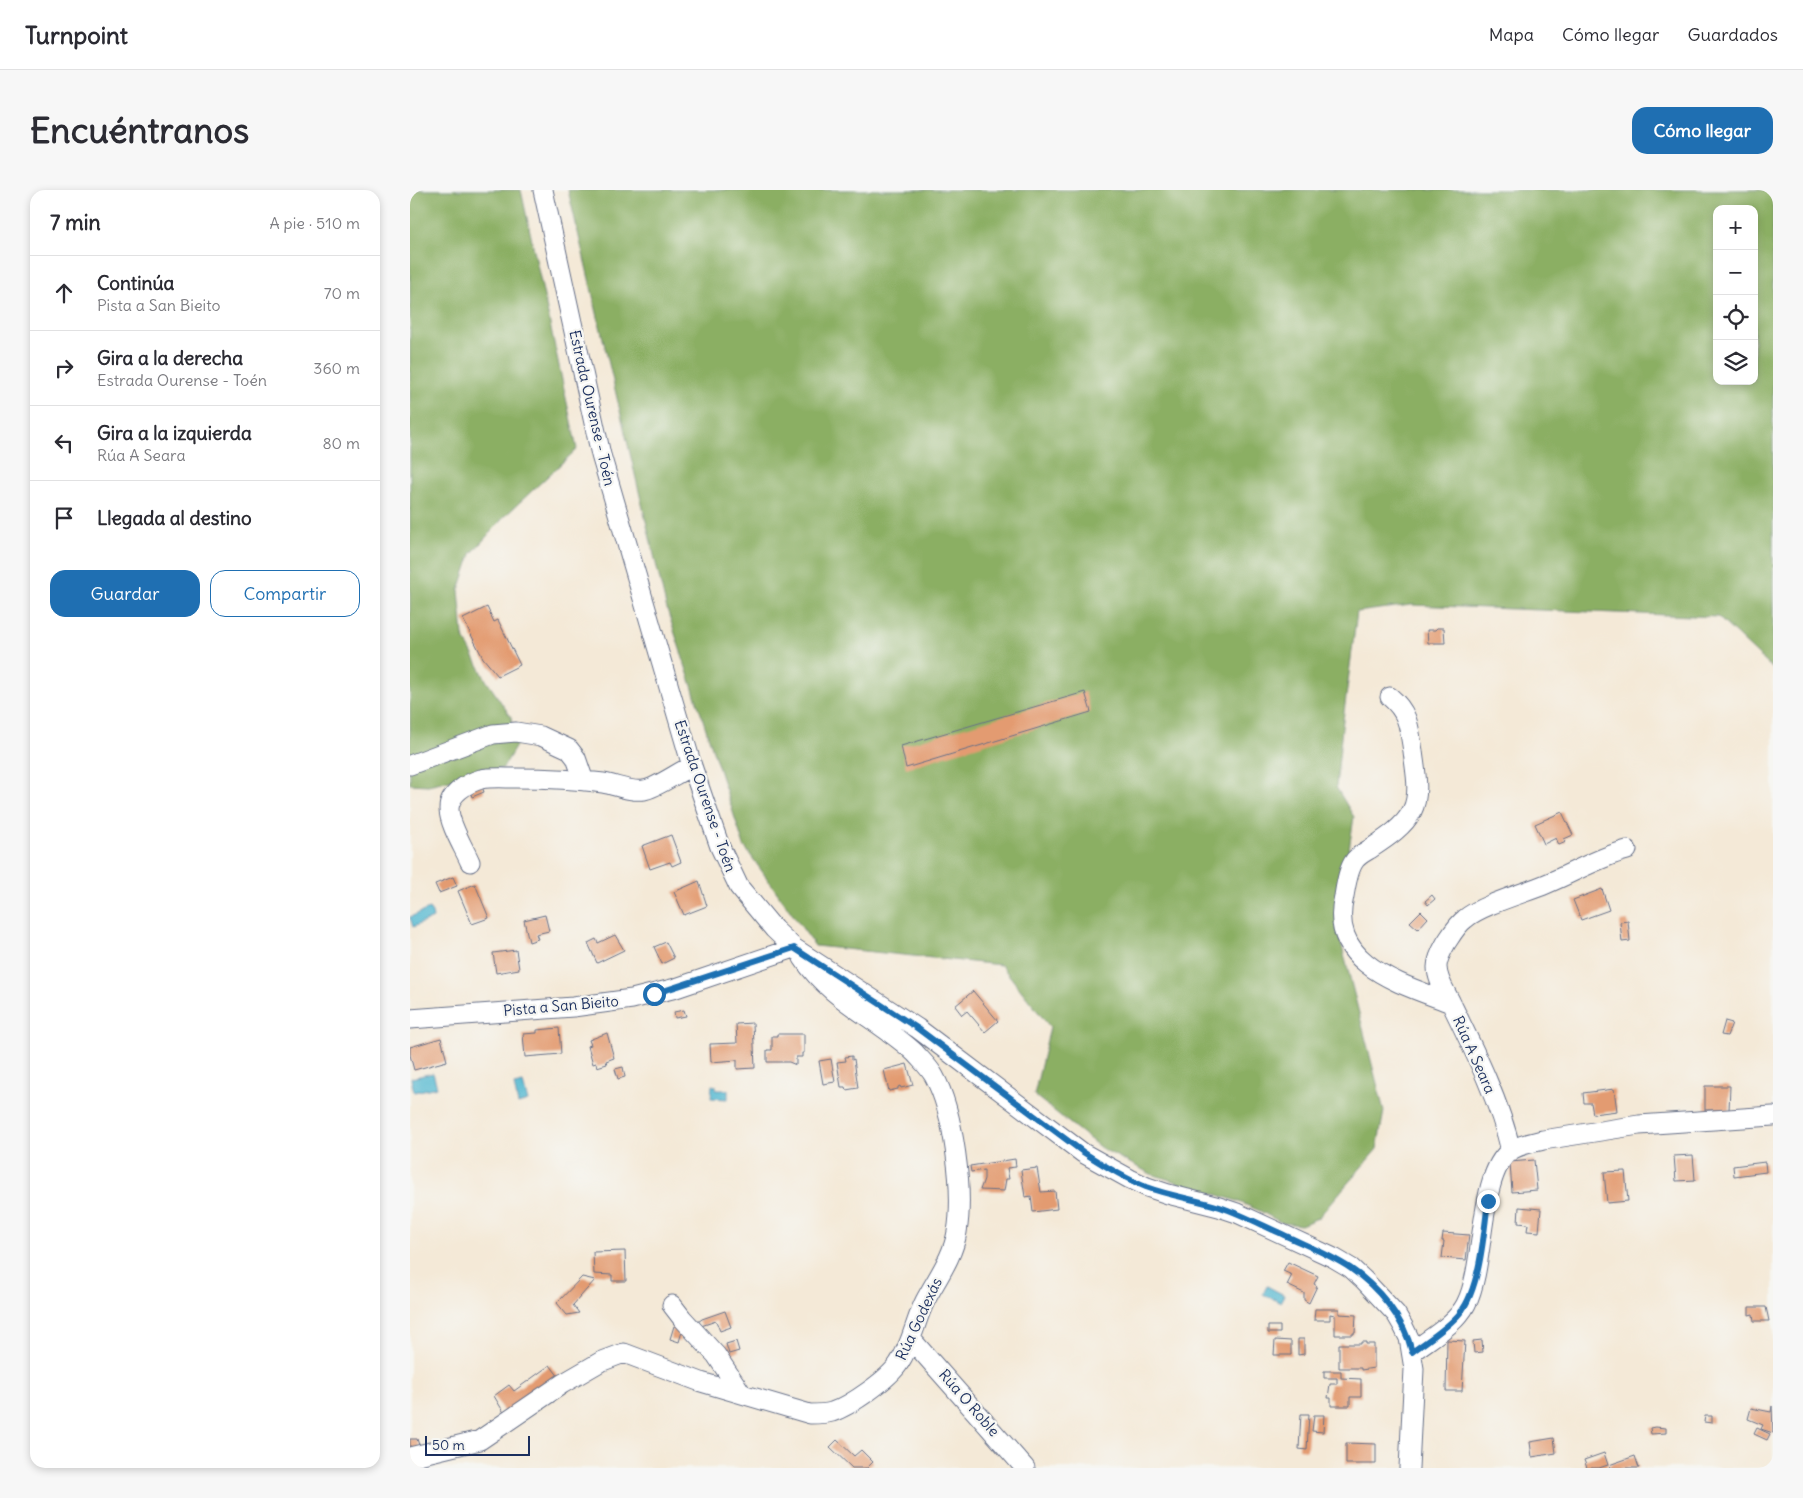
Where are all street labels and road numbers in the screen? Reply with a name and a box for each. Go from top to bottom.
street label: Estrada Ourense - Toén [565,328,620,488]
street label: Estrada Ourense - Toén [671,717,741,875]
street label: Pista a San Bieito [502,991,619,1020]
street label: Rúa A Seara [1449,1013,1500,1097]
street label: Rúa Godexás [891,1274,946,1363]
street label: Rúa O Roble [935,1365,1004,1440]

